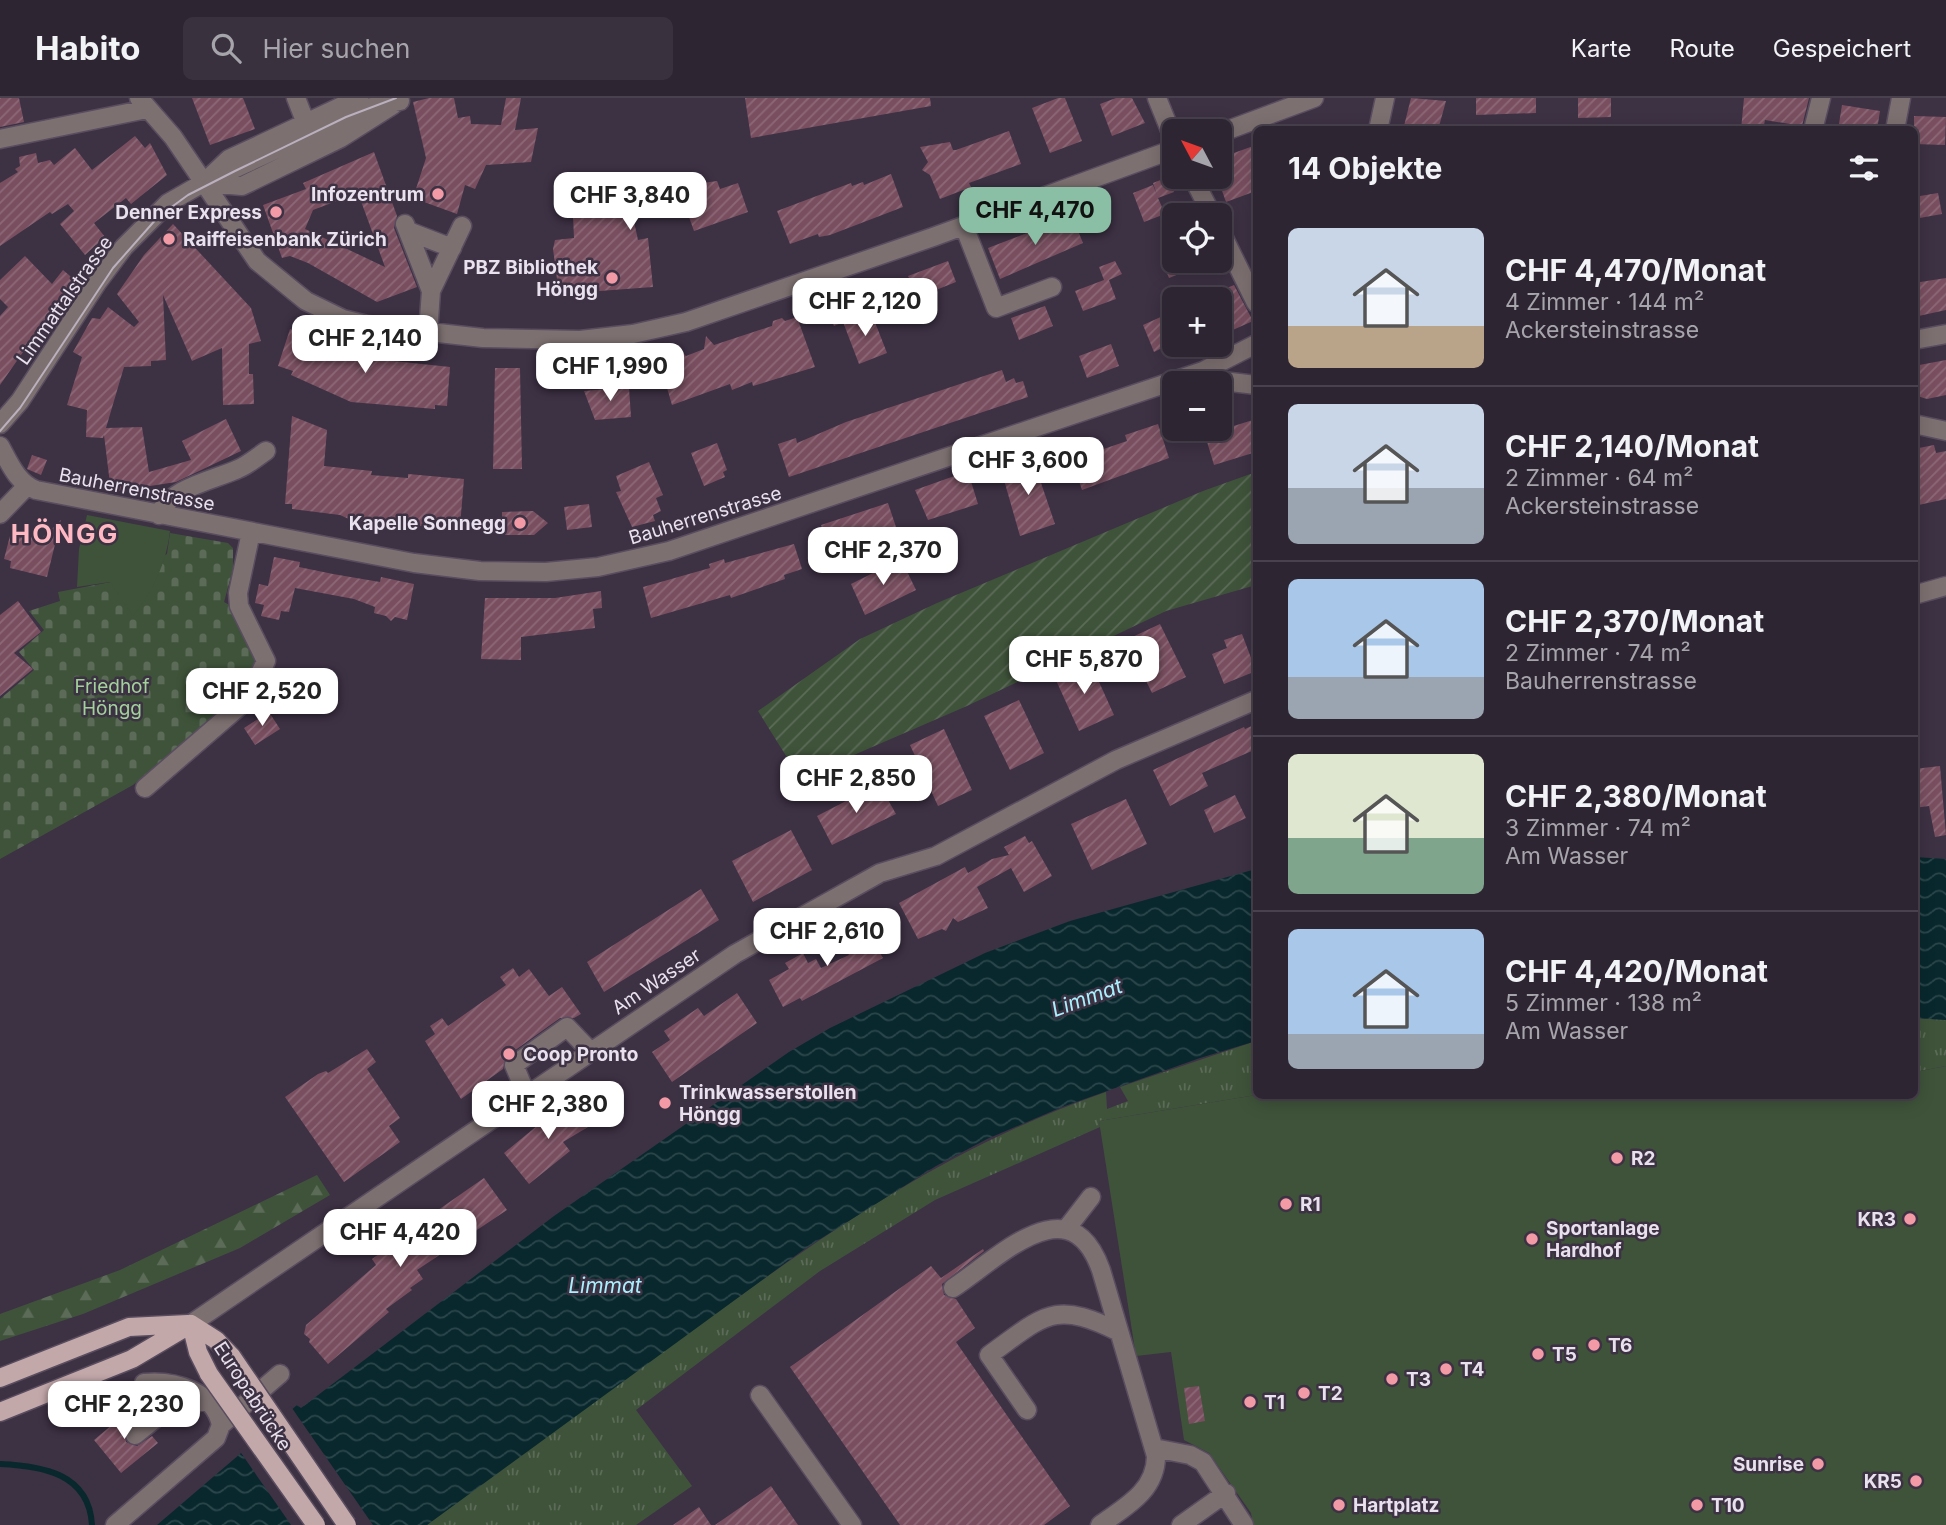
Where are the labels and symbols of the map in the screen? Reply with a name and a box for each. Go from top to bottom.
north arrow [1162,119,1232,189]
pin: CHF 3,840 [550,172,710,232]
place label: Infozentrum [311,183,424,206]
marker: Infozentrum [430,186,446,202]
pin: CHF 4,470 [955,188,1115,247]
place label: Denner Express [115,201,262,224]
marker: Denner Express [268,204,284,220]
place label: Raiffeisenbank Zürich [183,228,387,251]
street label: Limmattalstrasse [11,231,117,369]
marker: Raiffeisenbank Zürich [161,231,177,247]
place label: PBZ Bibliothek Höngg [463,256,598,301]
marker: PBZ Bibliothek Höngg [604,270,620,286]
pin: CHF 2,120 [785,278,945,338]
pin: CHF 2,140 [285,316,445,375]
pin: CHF 1,990 [530,344,690,403]
pin: CHF 3,600 [948,438,1108,497]
street label: Bauherrenstrasse [57,463,217,516]
street label: Bauherrenstrasse [626,481,784,550]
place label: Kapelle Sonnegg [349,512,506,535]
marker: Kapelle Sonnegg [512,515,528,531]
district label: HÖNGG [11,518,119,549]
pin: CHF 2,370 [803,528,963,587]
pin: CHF 5,870 [1004,636,1164,696]
pin: CHF 2,520 [182,668,342,728]
park label: Friedhof Höngg [74,675,150,720]
pin: CHF 2,850 [776,756,936,815]
pin: CHF 2,610 [747,908,907,968]
street label: Am Wasser [608,943,705,1019]
water label: Limmat [1048,973,1127,1022]
place label: Coop Pronto [523,1043,638,1066]
marker: Coop Pronto [501,1046,517,1062]
place label: Trinkwasserstollen Höngg [679,1081,856,1126]
pin: CHF 2,380 [468,1082,628,1141]
marker: Trinkwasserstollen Höngg [657,1095,673,1111]
place label: R2 [1631,1147,1655,1170]
marker: R2 [1609,1150,1625,1166]
place label: R1 [1300,1193,1321,1216]
marker: R1 [1278,1196,1294,1212]
place label: KR3 [1858,1208,1896,1231]
pin: CHF 4,420 [320,1210,480,1269]
marker: KR3 [1902,1211,1918,1227]
place label: Sportanlage Hardhof [1546,1217,1660,1262]
marker: Sportanlage Hardhof [1524,1231,1540,1247]
water label: Limmat [568,1273,643,1298]
place label: T6 [1608,1334,1632,1357]
street label: Europabrücke [209,1337,296,1455]
marker: T6 [1586,1337,1602,1353]
place label: T5 [1552,1343,1577,1366]
marker: T5 [1530,1346,1546,1362]
place label: T4 [1460,1358,1484,1381]
marker: T4 [1438,1361,1454,1377]
place label: T3 [1406,1368,1431,1391]
marker: T3 [1384,1371,1400,1387]
pin: CHF 2,230 [44,1382,204,1441]
place label: T2 [1318,1382,1343,1405]
marker: T2 [1296,1385,1312,1401]
place label: T1 [1264,1391,1285,1414]
marker: T1 [1242,1394,1258,1410]
place label: Sunrise [1733,1453,1804,1476]
marker: Sunrise [1810,1456,1826,1472]
place label: KR5 [1864,1470,1902,1493]
marker: KR5 [1908,1473,1924,1489]
place label: Hartplatz [1353,1494,1439,1517]
place label: T10 [1711,1494,1745,1517]
marker: Hartplatz [1331,1497,1347,1513]
marker: T10 [1689,1497,1705,1513]

